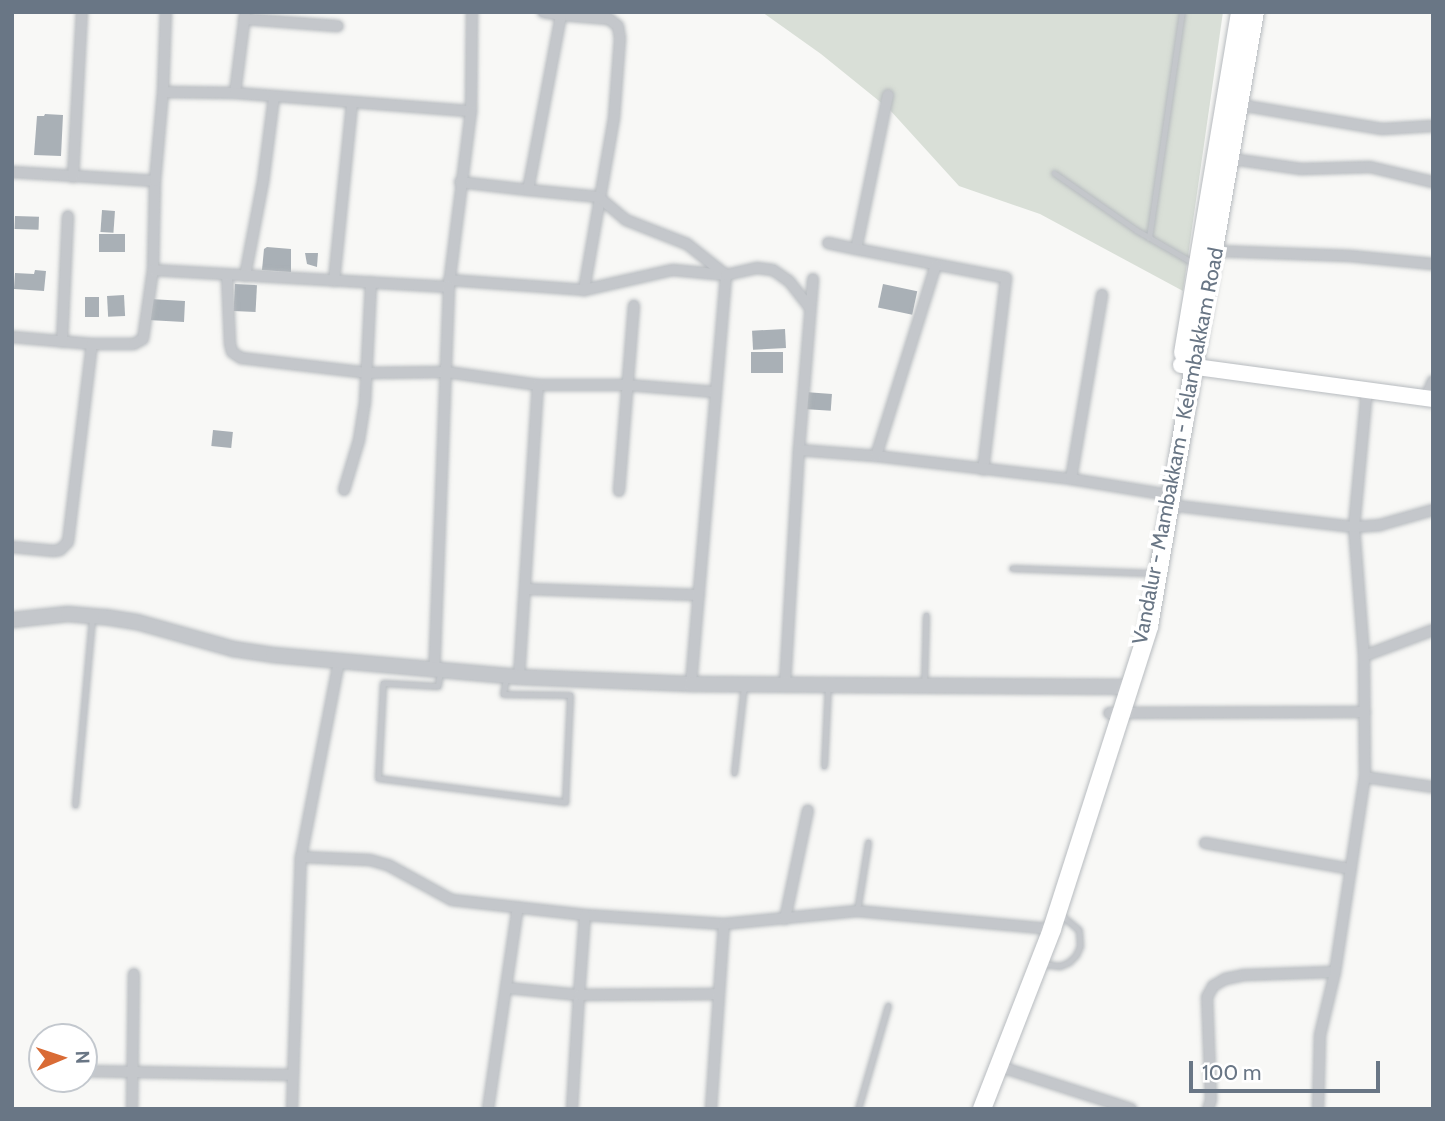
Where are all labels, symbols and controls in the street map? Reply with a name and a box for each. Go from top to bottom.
street label: Vandalur - Mambakkam - Kelambakkam Road [1127,245,1229,647]
north arrow [28,1023,98,1093]
scale bar [1193,1048,1384,1092]
text: N [71,1050,94,1064]
text: 100 m [1202,1060,1261,1085]

